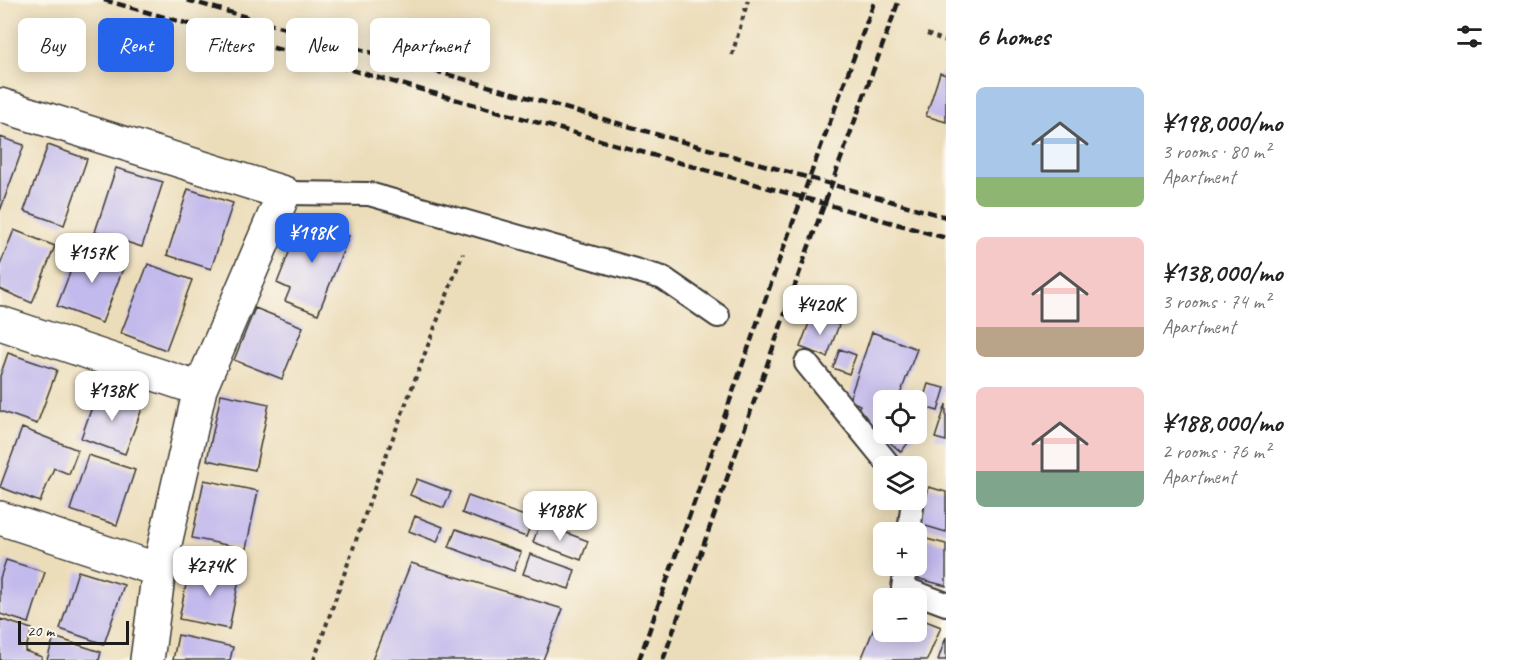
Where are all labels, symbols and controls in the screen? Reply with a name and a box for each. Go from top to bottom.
chip: Buy [18,18,86,72]
chip: Rent [98,18,174,72]
chip: Filters [186,18,274,72]
chip: New [286,18,358,72]
chip: Apartment [370,18,490,72]
text: 6 homes [976,20,1050,53]
icon: filters [1453,20,1486,53]
text: ¥198,000/mo [1162,106,1282,139]
icon: home [1024,111,1096,183]
text: 3 rooms · 80 m² [1162,139,1270,164]
text: Apartment [1162,164,1235,189]
pin: ¥198K [270,213,354,264]
text: ¥198K [289,220,335,245]
pin: ¥157K [50,233,134,284]
text: ¥157K [69,240,115,265]
text: ¥138,000/mo [1162,256,1282,289]
icon: home [1024,261,1096,333]
pin: ¥420K [778,285,862,336]
text: 3 rooms · 74 m² [1162,289,1270,314]
text: ¥420K [797,292,843,317]
text: Apartment [1162,314,1235,339]
pin: ¥138K [70,371,154,422]
text: ¥138K [89,378,135,403]
map controls [873,390,927,642]
button: locate [873,390,927,444]
text: ¥188,000/mo [1162,406,1282,439]
icon: home [1024,411,1096,483]
text: 2 rooms · 76 m² [1162,439,1270,464]
button: layers [873,456,927,510]
text: Apartment [1162,464,1235,489]
pin: ¥188K [518,491,602,542]
text: ¥188K [537,498,583,523]
button: + [873,522,927,576]
pin: ¥274K [168,546,252,597]
text: ¥274K [187,553,233,578]
button: − [873,588,927,642]
scale bar [18,618,129,646]
text: 20 m [27,621,54,641]

